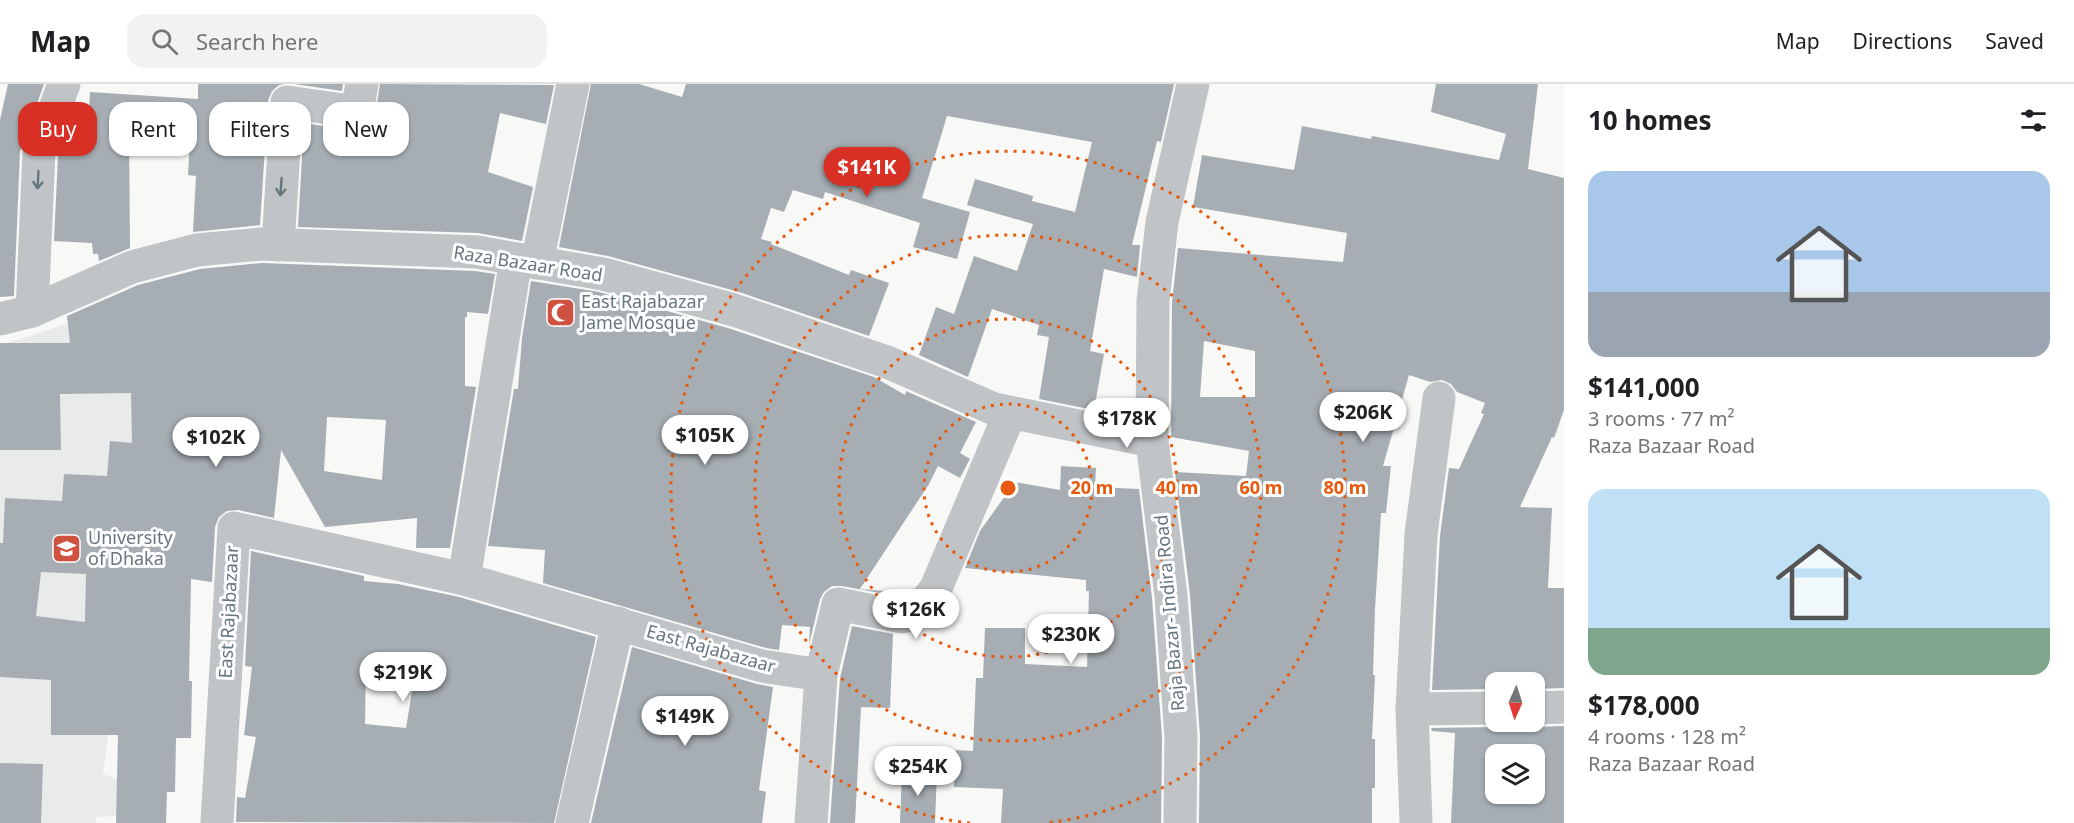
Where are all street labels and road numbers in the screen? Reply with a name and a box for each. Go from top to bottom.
street label: Raza Bazaar Road [452,239,604,287]
street label: Raja Bazar- Indira Road [1148,514,1190,712]
street label: East Rajabazaar [213,544,243,679]
street label: East Rajabazaar [644,618,779,678]

